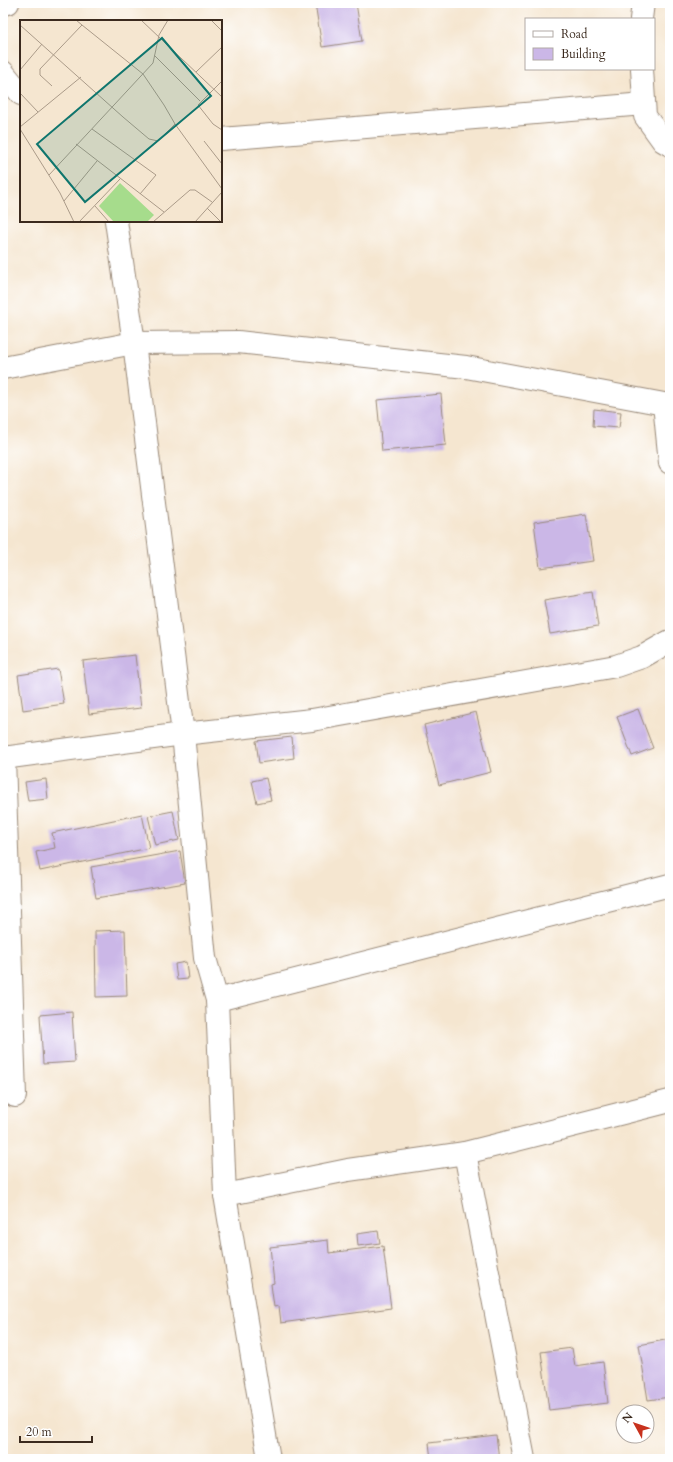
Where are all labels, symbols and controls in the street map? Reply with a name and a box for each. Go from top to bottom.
legend [525,18,655,70]
inset map [20,20,222,222]
text: Road [561,26,588,42]
text: Building [561,46,606,62]
north arrow [615,1404,655,1444]
text: N [619,1409,637,1426]
scale bar [20,1418,92,1444]
text: 20 m [26,1424,53,1440]

